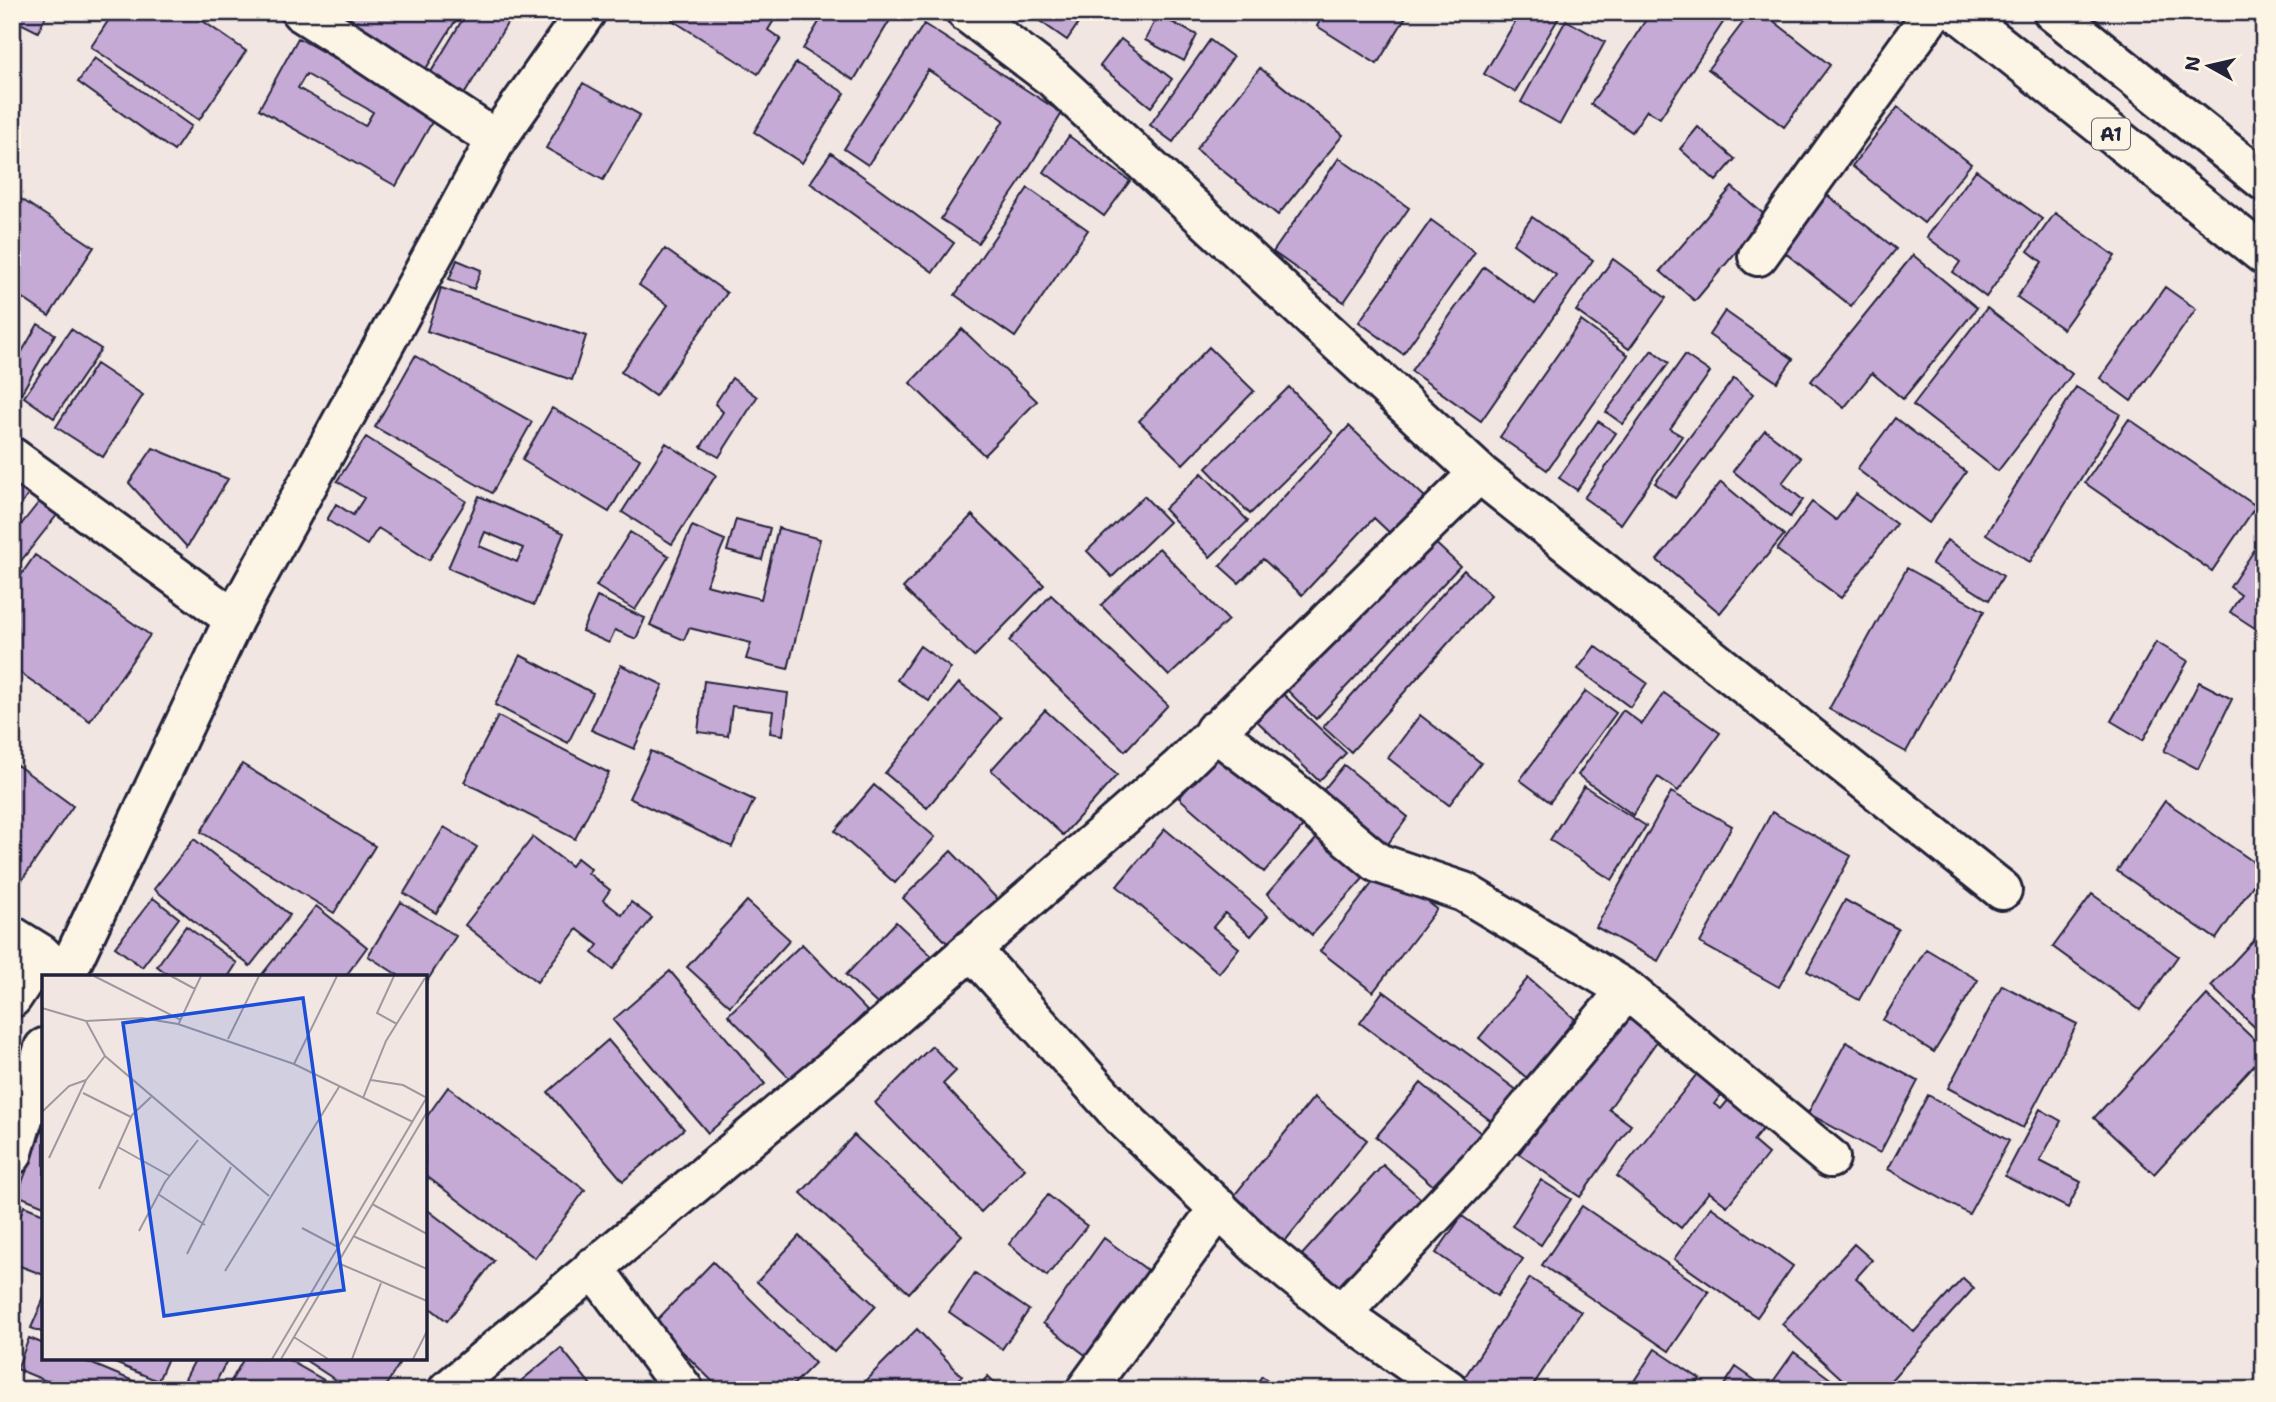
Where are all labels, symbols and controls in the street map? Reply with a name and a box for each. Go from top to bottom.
north arrow [2174,32,2244,102]
text: N [2179,55,2206,73]
road number: A1 [2092,118,2130,150]
inset map [42,975,427,1360]

